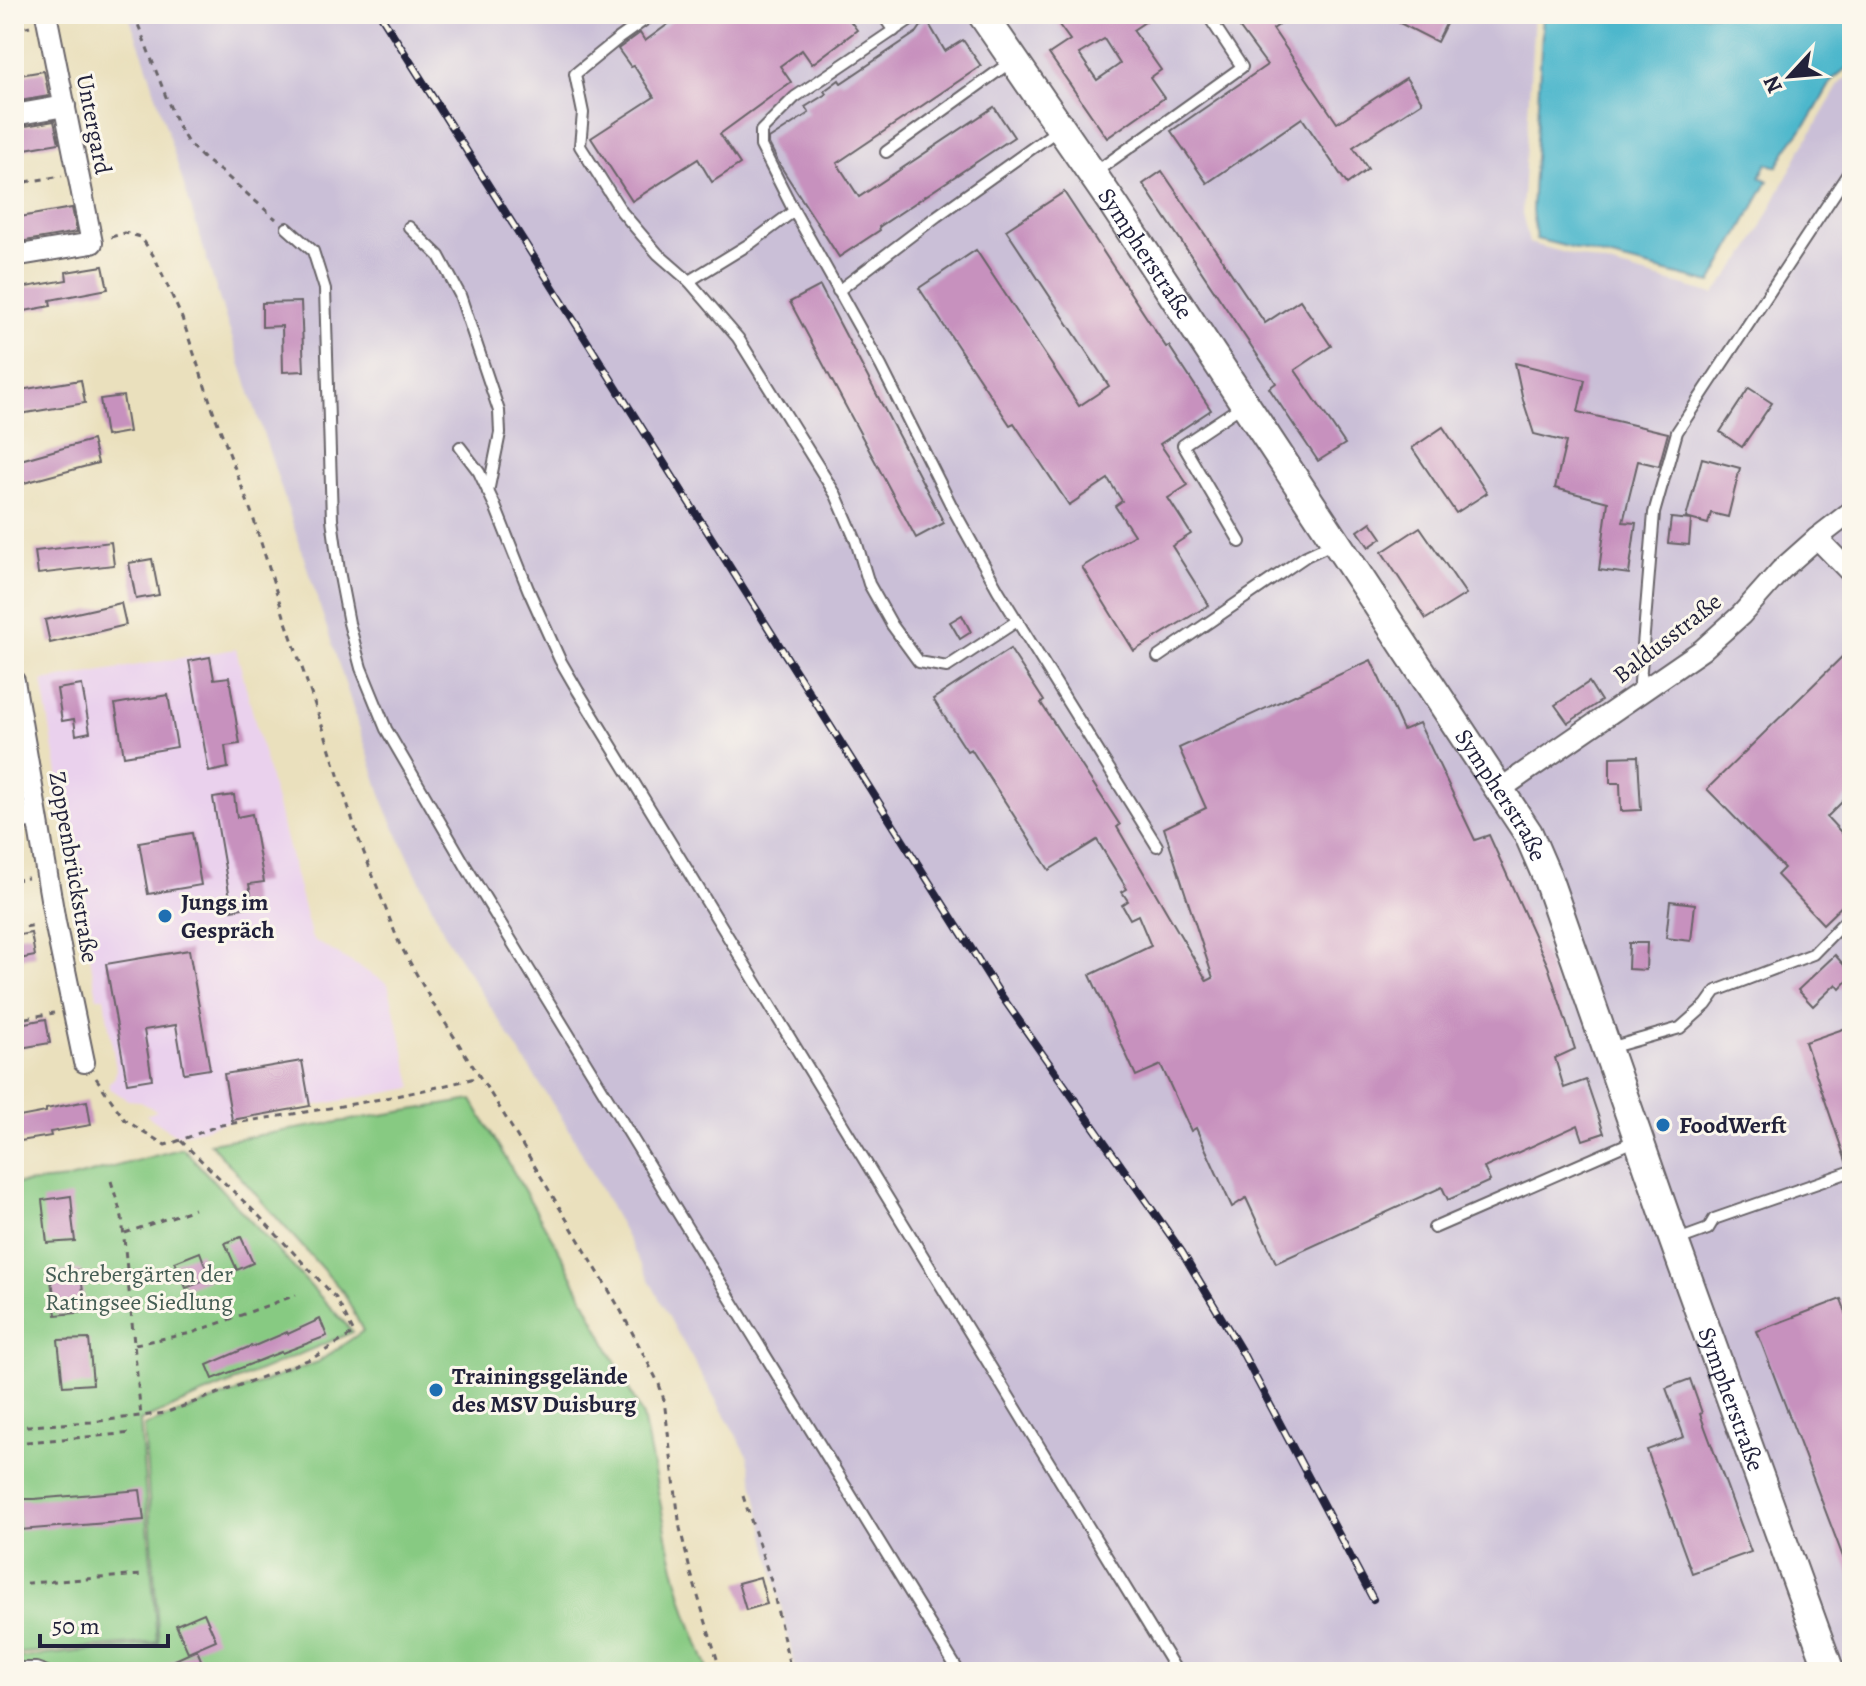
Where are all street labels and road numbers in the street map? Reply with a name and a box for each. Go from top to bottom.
street label: Untergard [69,71,119,177]
street label: Sympherstraße [1091,181,1201,325]
street label: Baldusstraße [1606,586,1728,690]
street label: Sympherstraße [1448,722,1554,866]
street label: Zoppenbrückstraße [41,769,107,965]
street label: Sympherstraße [1690,1323,1772,1476]

